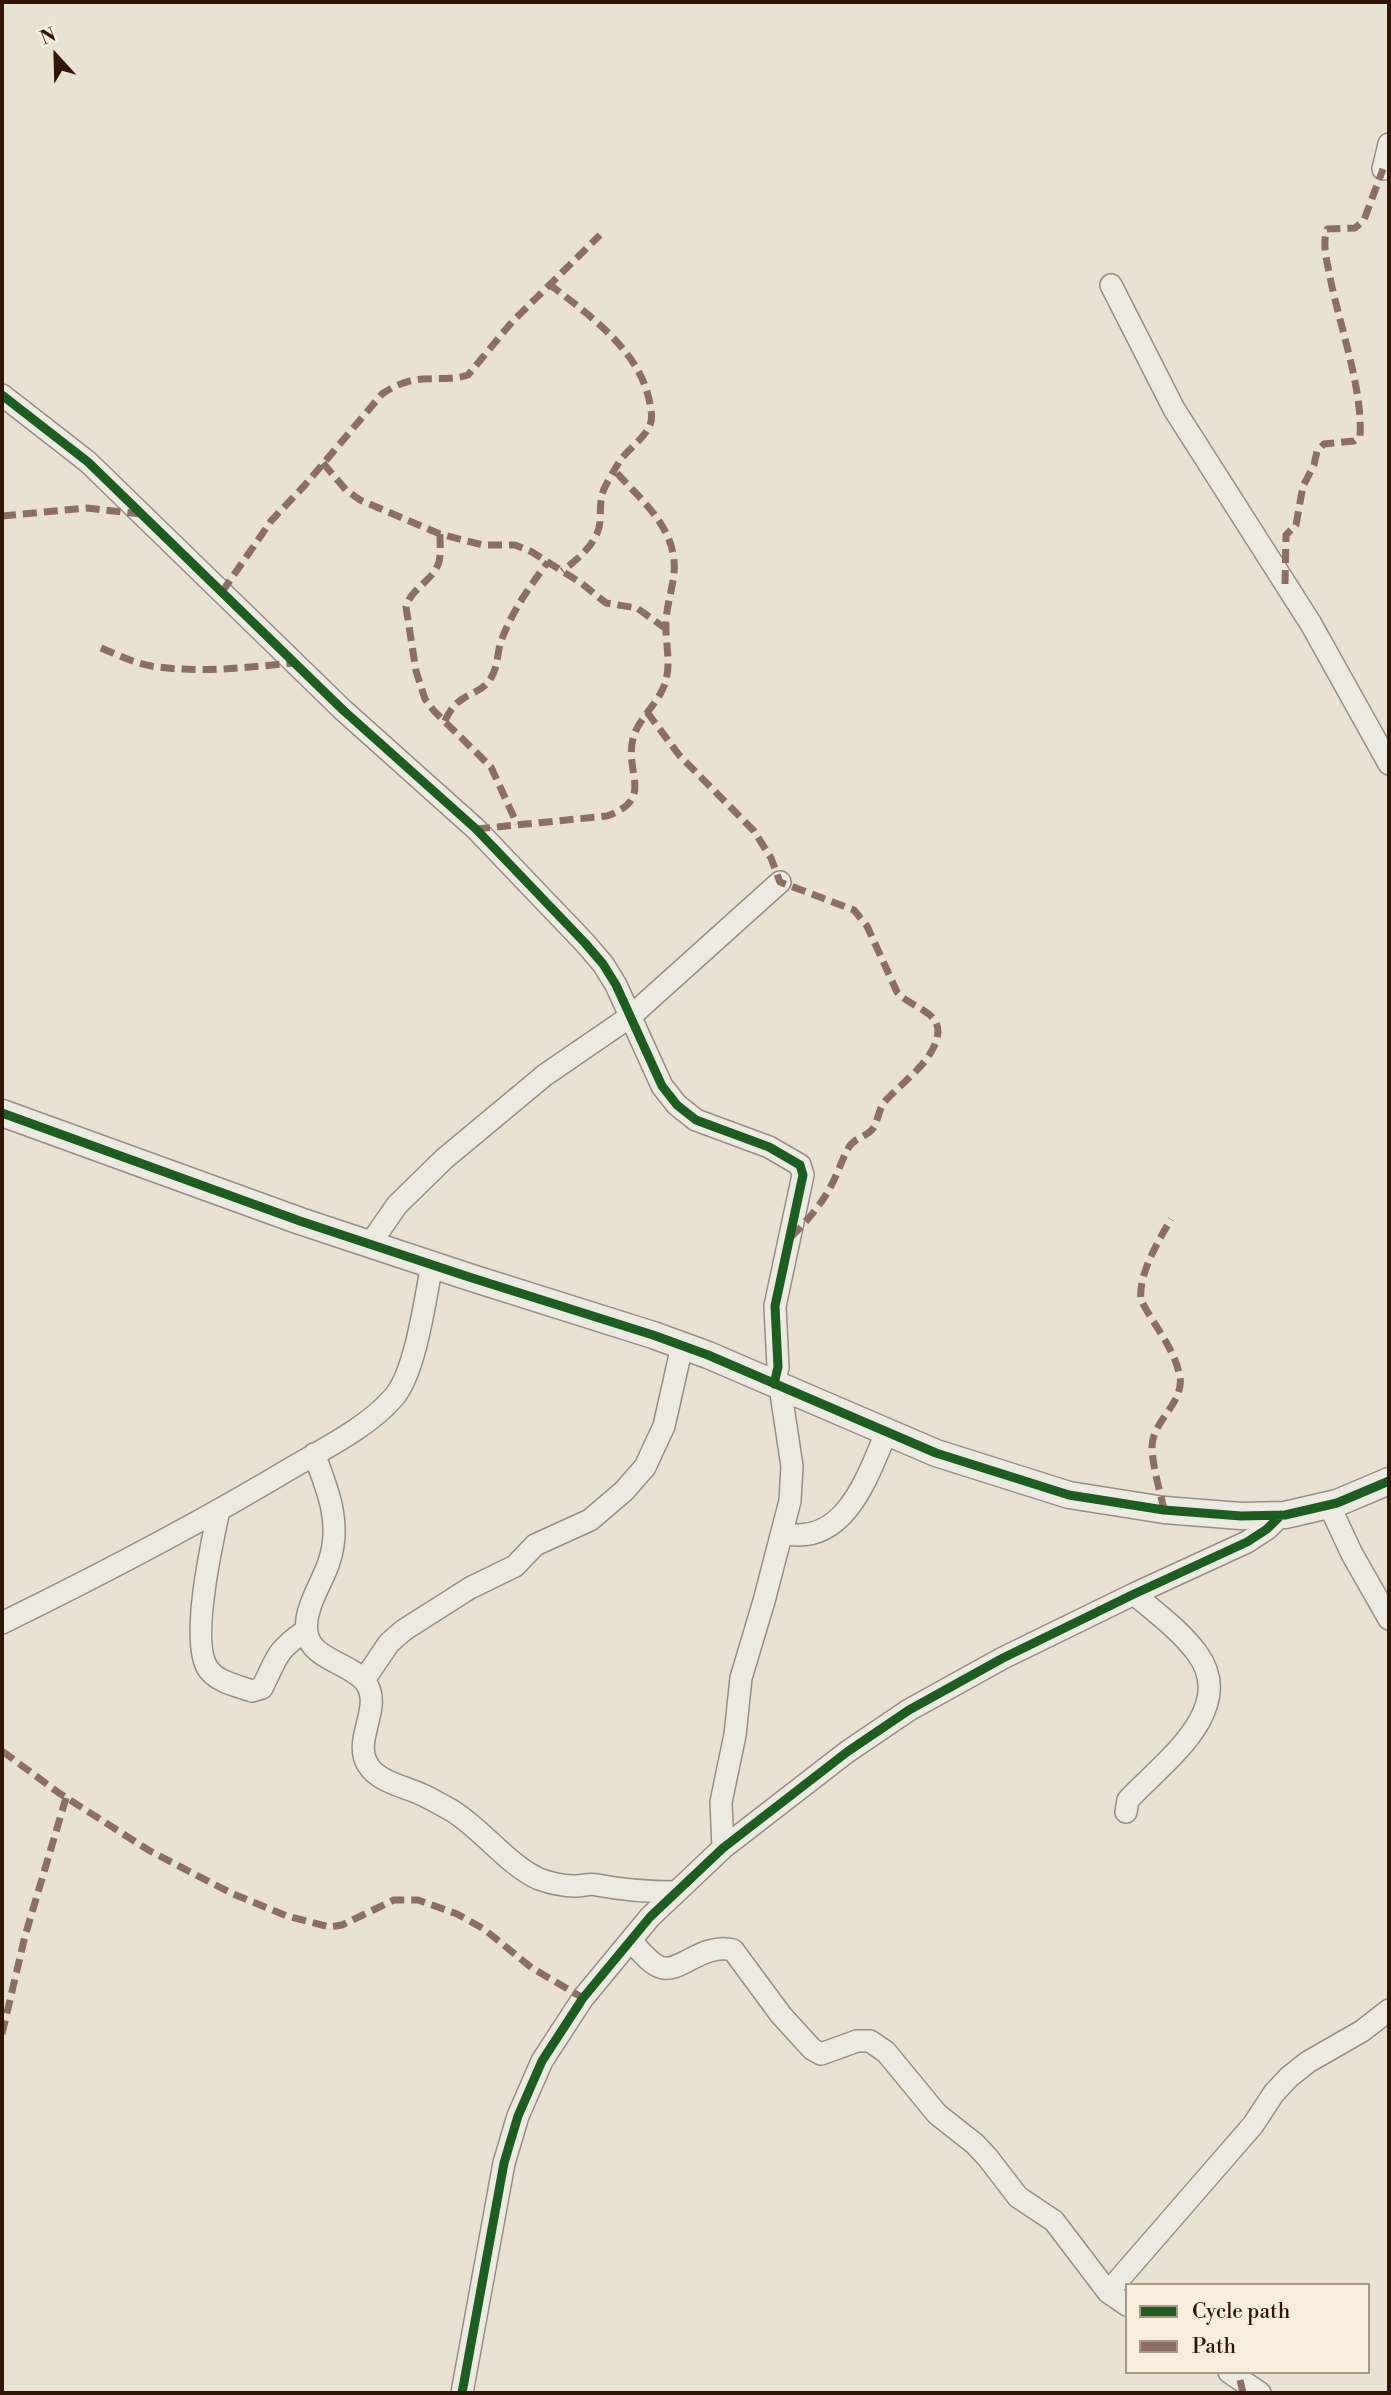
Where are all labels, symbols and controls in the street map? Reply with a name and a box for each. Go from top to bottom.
north arrow [21,21,91,91]
text: N [37,23,60,50]
legend [1125,2283,1370,2374]
text: Cycle path [1192,2299,1290,2325]
text: Path [1192,2334,1236,2360]

